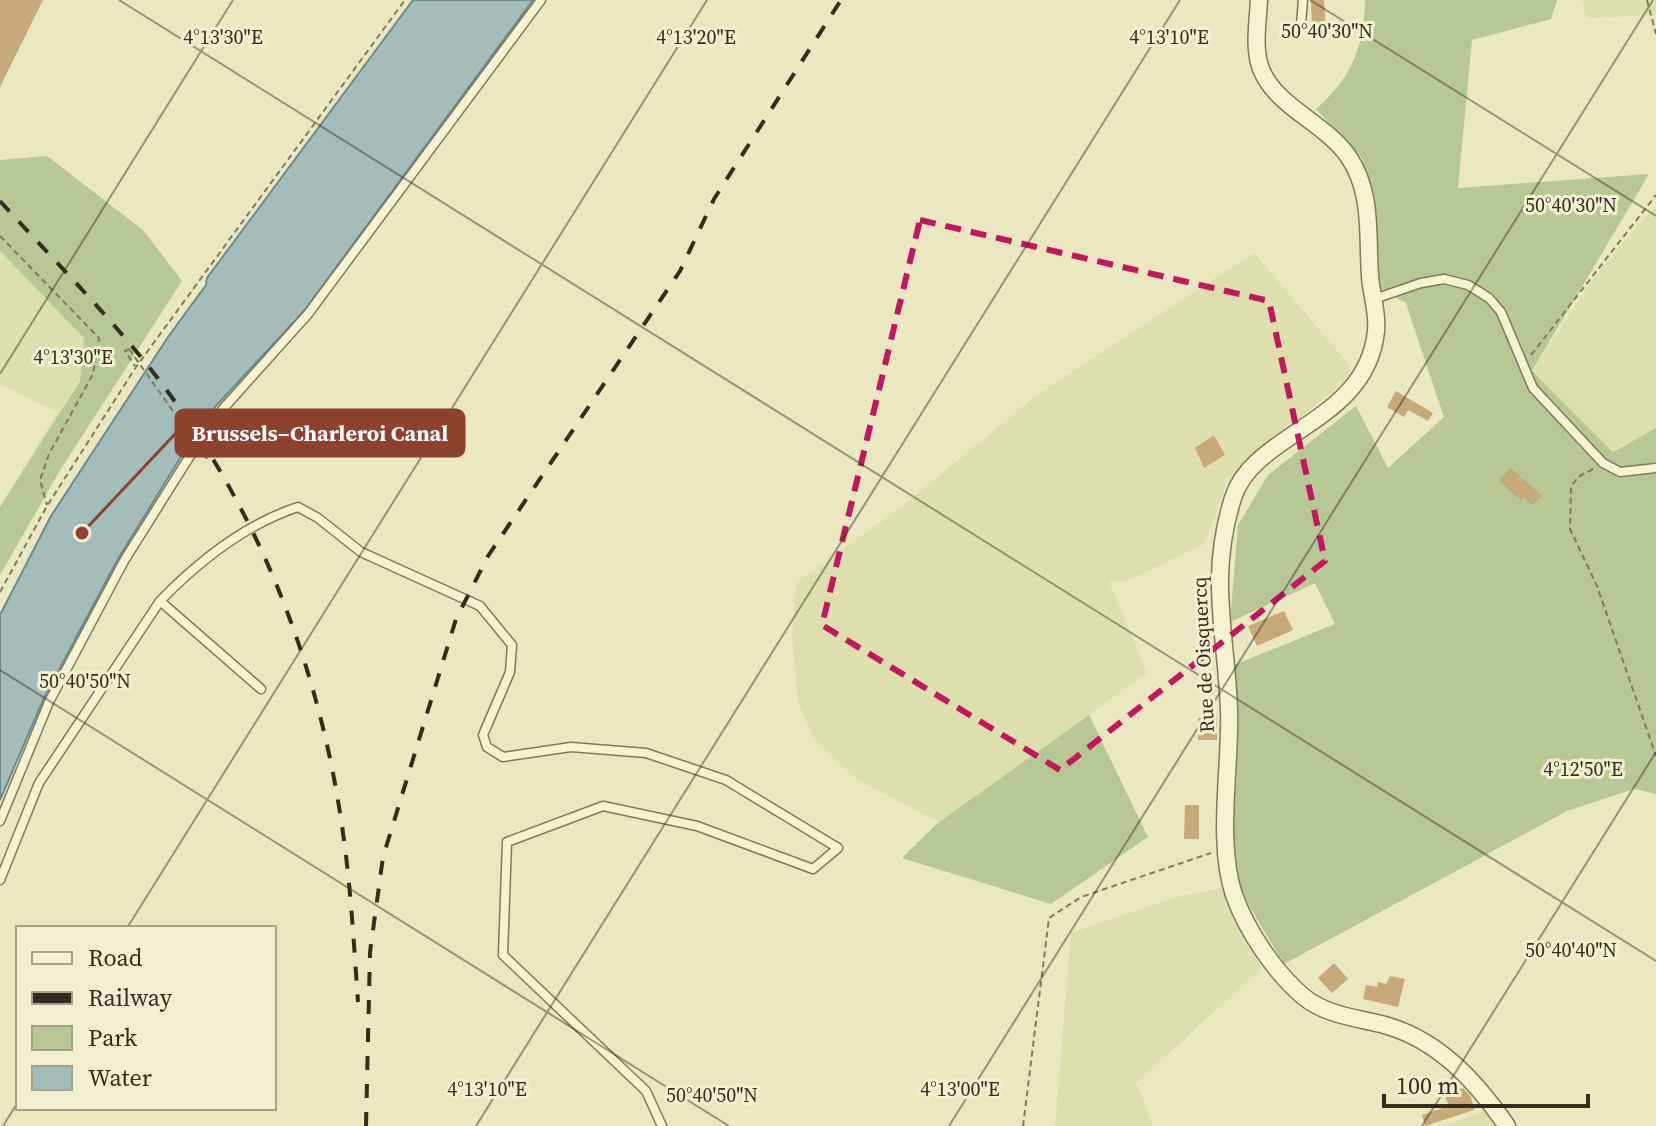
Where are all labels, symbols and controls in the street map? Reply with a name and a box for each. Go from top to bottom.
text: 50°40'30"N [1281,17,1373,45]
text: 4°13'30"E [183,23,263,51]
text: 4°13'20"E [656,23,736,51]
text: 4°13'10"E [1129,23,1209,51]
text: 50°40'30"N [1525,191,1617,219]
text: 4°13'30"E [33,343,113,371]
callout: Brussels–Charleroi Canal [176,410,464,456]
text: Brussels–Charleroi Canal [192,418,448,448]
street label: Rue de Oisquercq [1185,575,1221,734]
text: 50°40'50"N [39,667,131,695]
text: 4°12'50"E [1543,755,1623,783]
legend [16,926,276,1110]
text: 50°40'40"N [1525,936,1617,964]
text: Road [88,941,143,974]
text: Railway [88,981,173,1014]
text: Park [88,1021,138,1054]
scale bar [1384,1058,1588,1108]
text: Water [88,1061,152,1094]
text: 100 m [1396,1069,1459,1102]
text: 4°13'10"E [447,1075,527,1103]
text: 4°13'00"E [920,1075,1000,1103]
text: 50°40'50"N [666,1081,758,1109]

